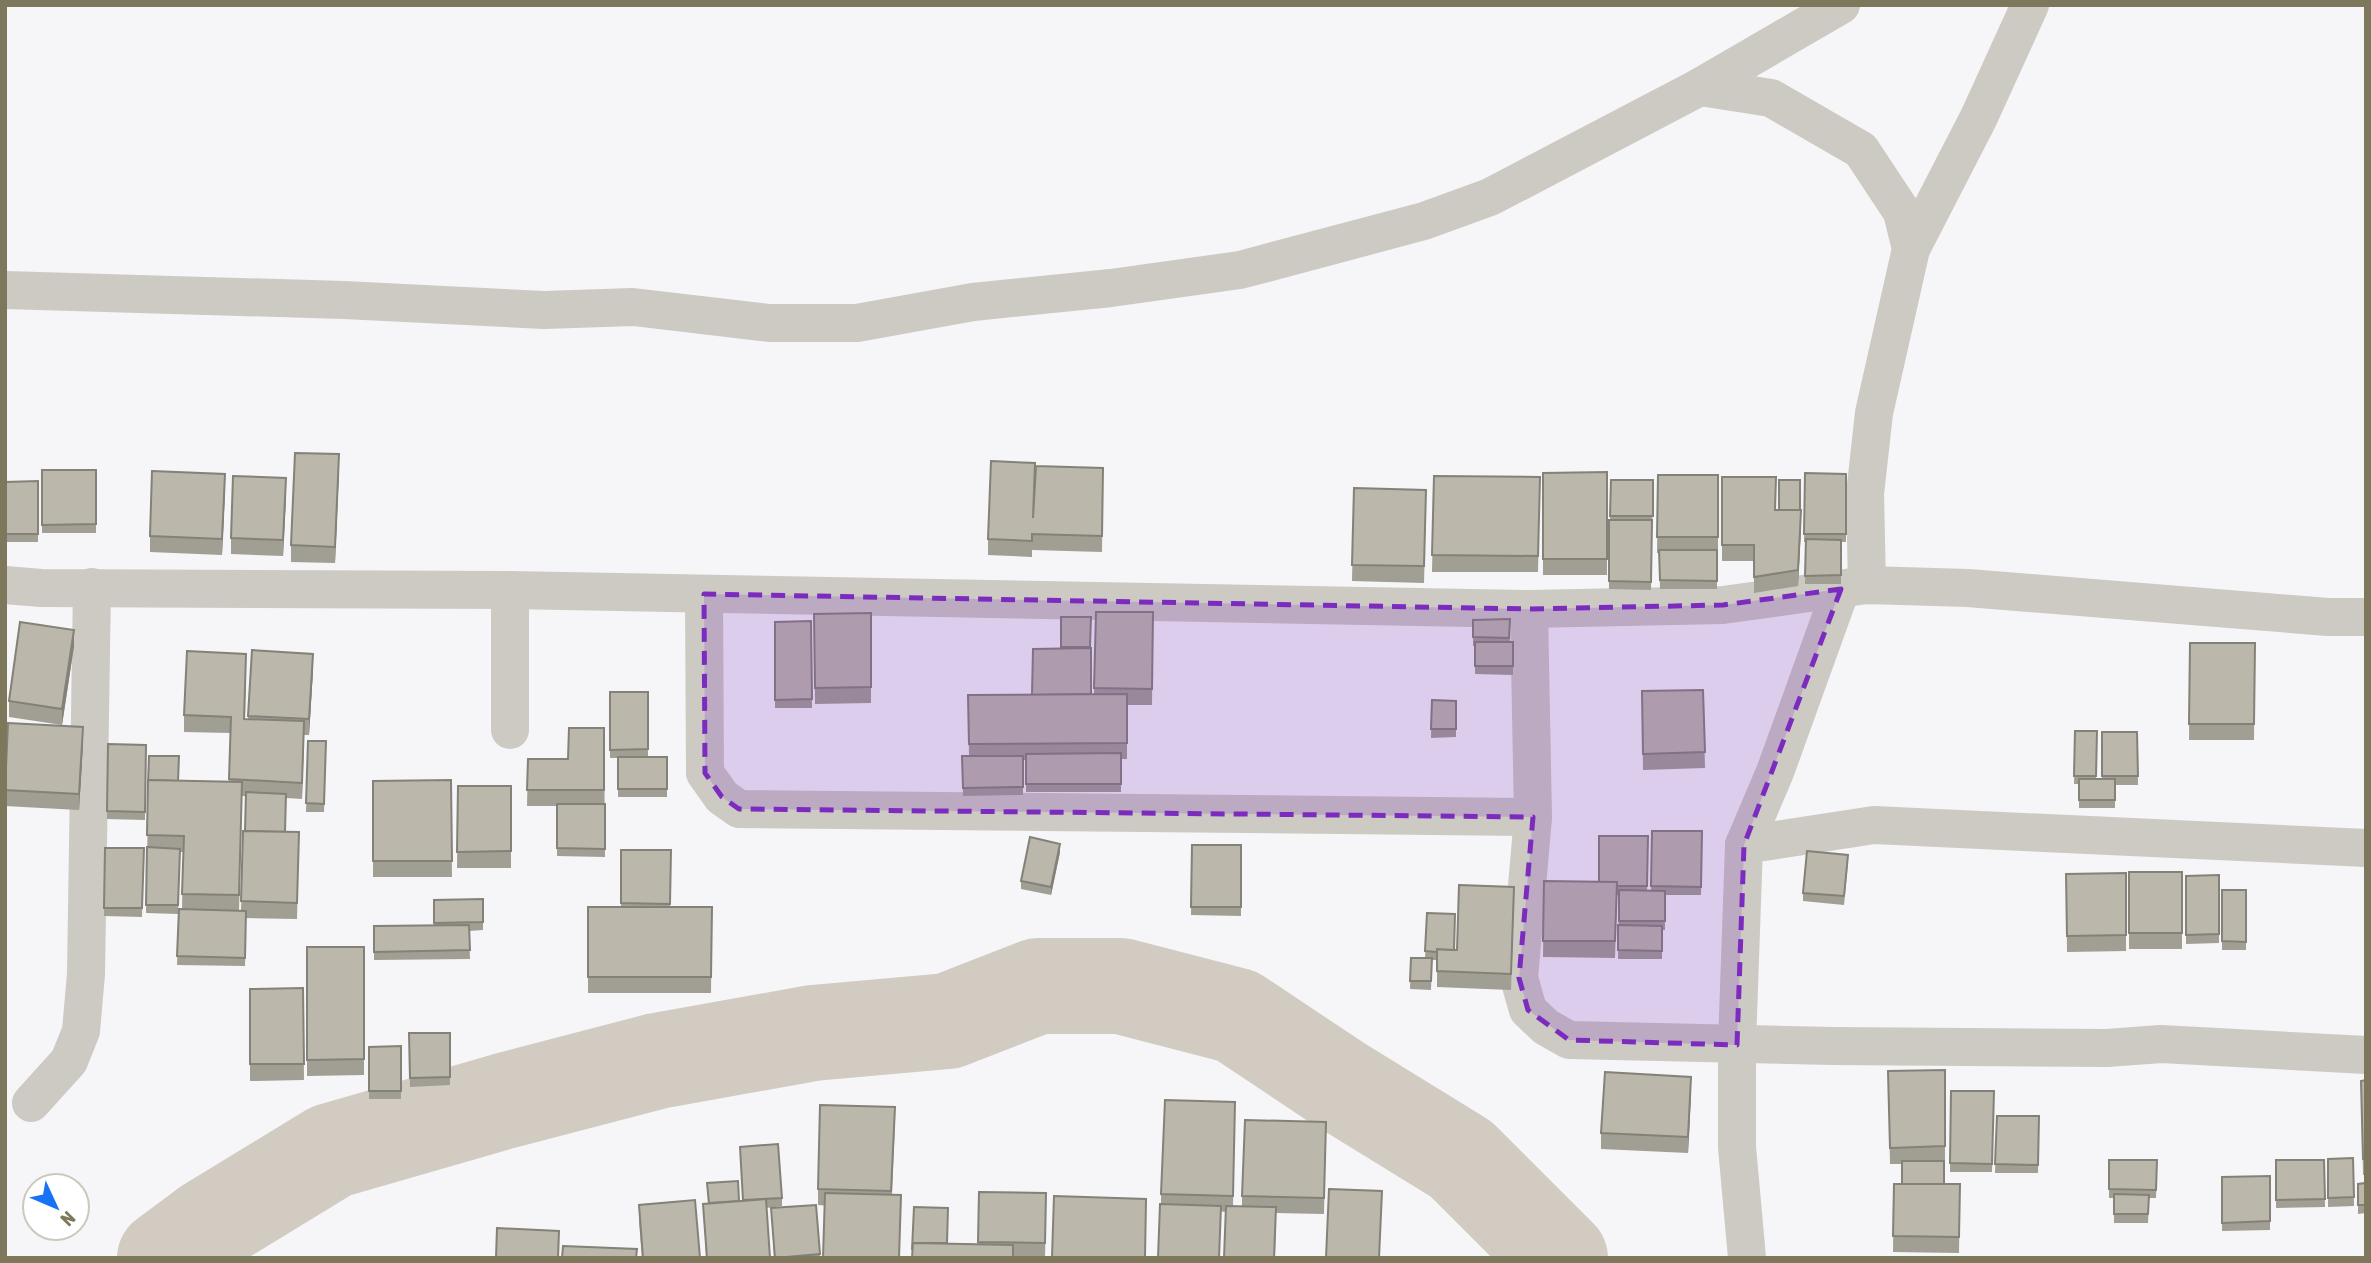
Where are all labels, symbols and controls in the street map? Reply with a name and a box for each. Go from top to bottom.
north arrow [21,1172,91,1242]
text: N [56,1207,80,1230]

